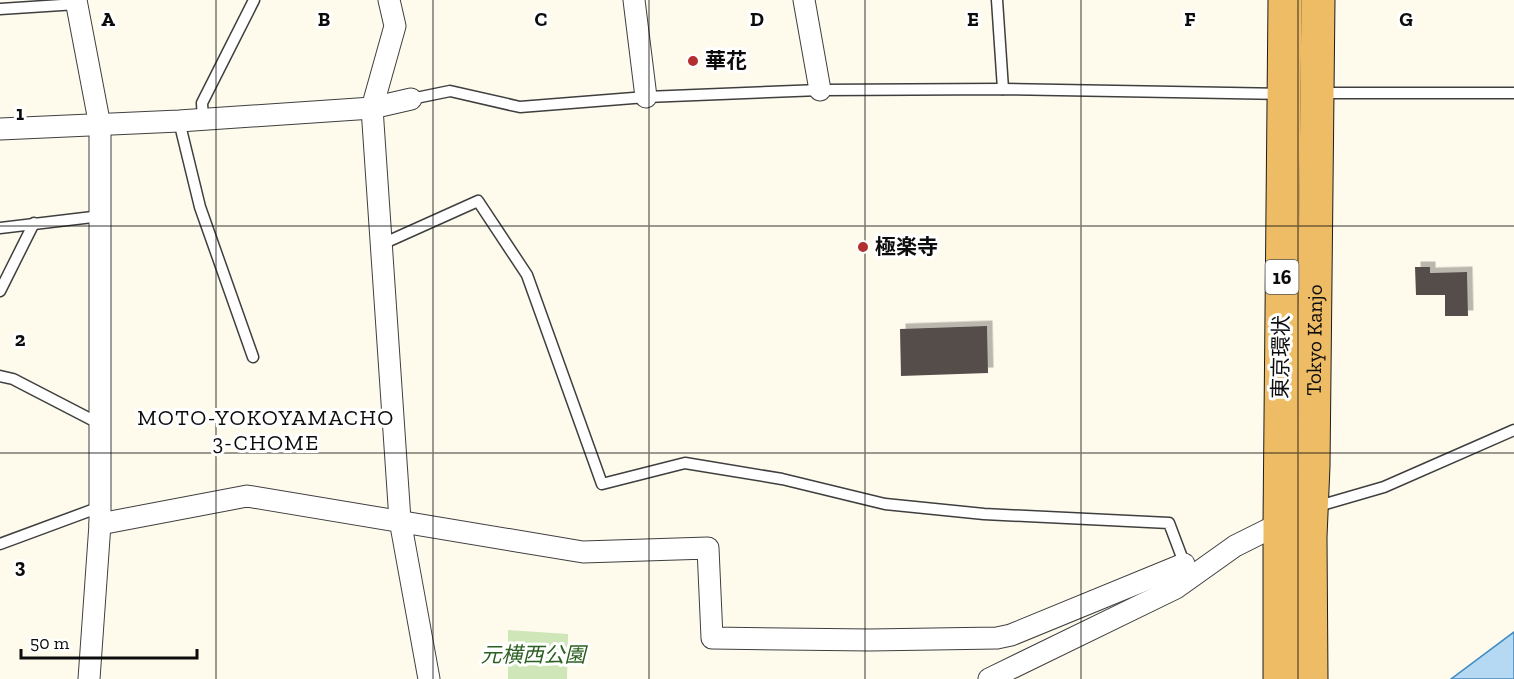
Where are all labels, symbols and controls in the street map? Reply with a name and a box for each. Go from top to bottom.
text: A [101,7,115,31]
text: B [318,7,330,31]
text: C [535,7,548,31]
text: D [750,7,764,31]
text: E [967,7,979,31]
text: F [1184,7,1196,31]
text: G [1399,7,1413,31]
place label: 華花 [705,48,747,73]
marker: 華花 [686,54,700,68]
text: 1 [16,101,24,125]
place label: 極楽寺 [875,234,938,259]
marker: 極楽寺 [856,240,870,254]
road number: 16 [1266,260,1298,294]
street label: Tokyo Kanjo [1301,284,1328,396]
street label: 東京環状 [1267,315,1294,399]
text: 2 [15,327,26,351]
district label: MOTO-YOKOYAMACHO 3-CHOME [137,404,395,456]
text: 3 [15,554,26,578]
scale bar [21,622,196,660]
text: 50 m [30,632,70,654]
park label: 元横西公園 [481,642,588,667]

